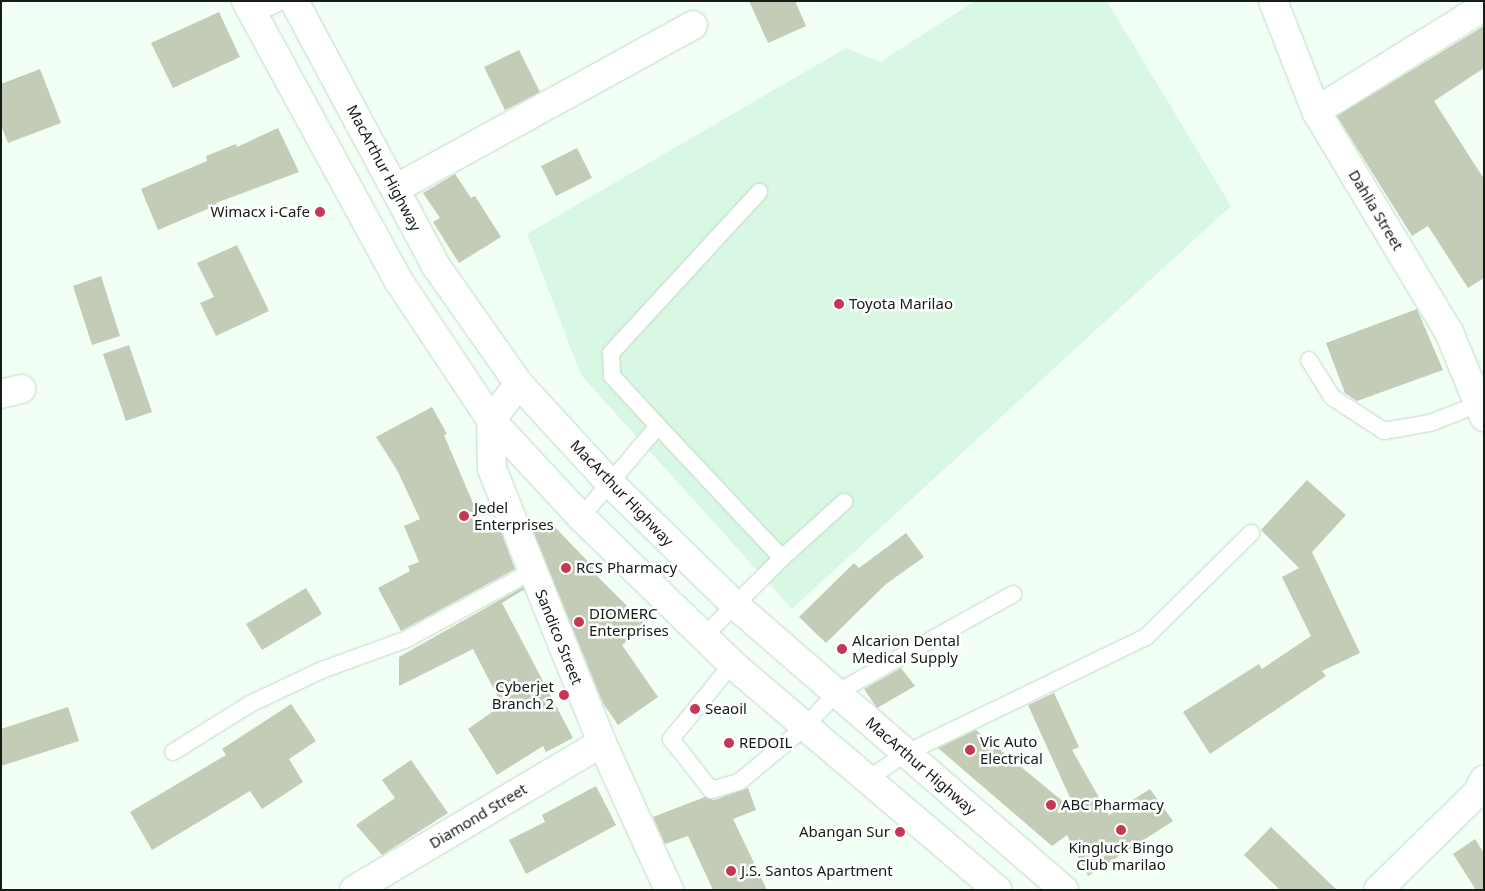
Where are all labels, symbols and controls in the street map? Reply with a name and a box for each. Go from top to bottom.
street label: MacArthur Highway [343,102,425,234]
street label: Dahlia Street [1345,167,1407,253]
place label: Wimacx i-Cafe [210,203,310,221]
marker: Wimacx i-Cafe [314,206,326,218]
place label: Toyota Marilao [849,295,953,313]
marker: Toyota Marilao [833,298,845,310]
street label: MacArthur Highway [567,436,677,550]
place label: Jedel Enterprises [474,498,554,533]
marker: Jedel Enterprises [458,510,470,522]
place label: RCS Pharmacy [576,559,677,577]
marker: RCS Pharmacy [560,562,572,574]
street label: Sandico Street [532,587,586,687]
place label: DIOMERC Enterprises [589,604,669,639]
marker: DIOMERC Enterprises [573,616,585,628]
place label: Alcarion Dental Medical Supply [852,631,960,666]
marker: Alcarion Dental Medical Supply [836,643,848,655]
place label: Cyberjet Branch 2 [492,677,554,712]
marker: Cyberjet Branch 2 [558,689,570,701]
place label: Seaoil [705,700,747,718]
marker: Seaoil [689,703,701,715]
street label: MacArthur Highway [862,713,980,819]
place label: Vic Auto Electrical [980,732,1043,767]
place label: REDOIL [739,734,792,752]
marker: REDOIL [723,737,735,749]
marker: Vic Auto Electrical [964,744,976,756]
street label: Diamond Street [426,780,530,852]
place label: ABC Pharmacy [1061,796,1164,814]
marker: ABC Pharmacy [1045,799,1057,811]
place label: Abangan Sur [799,823,890,841]
marker: Kingluck Bingo Club marilao [1115,824,1127,836]
marker: Abangan Sur [894,826,906,838]
place label: Kingluck Bingo Club marilao [1068,838,1174,873]
place label: J.S. Santos Apartment [741,862,893,880]
marker: J.S. Santos Apartment [725,865,737,877]

